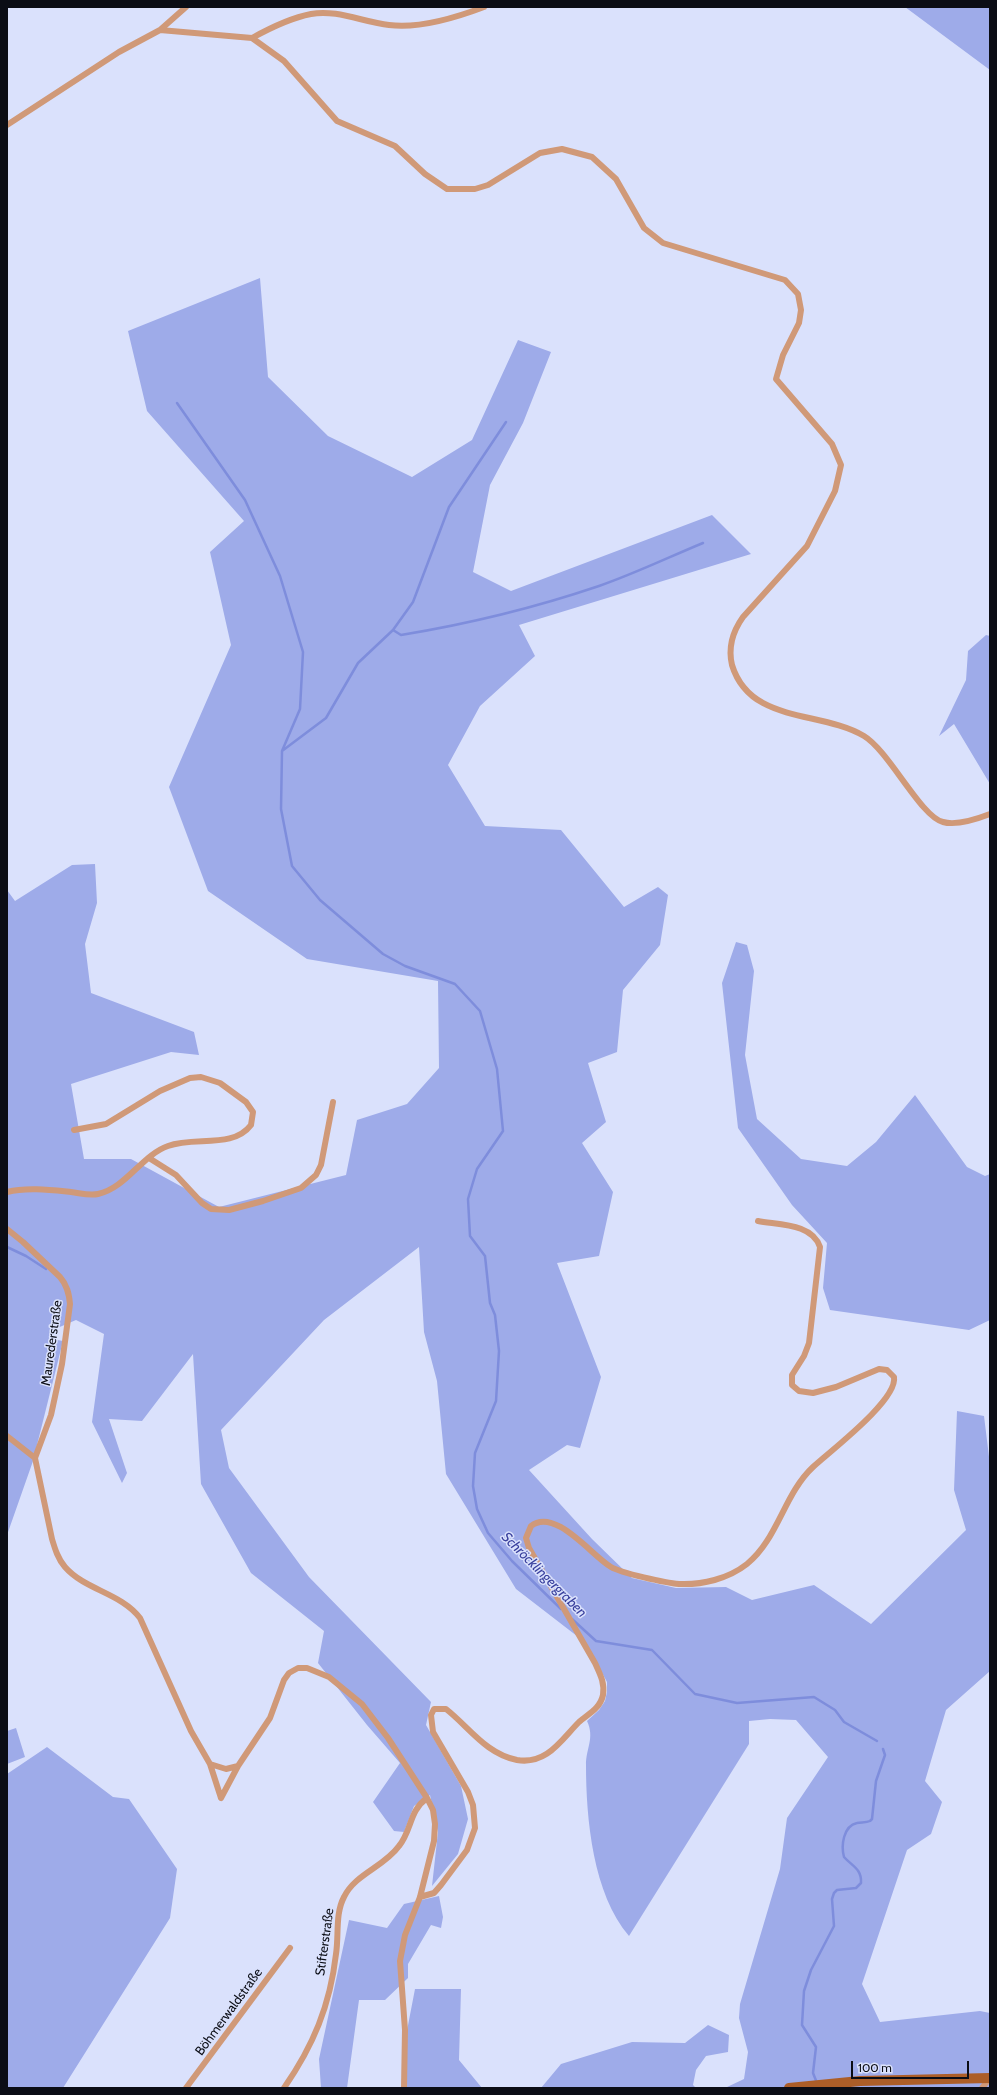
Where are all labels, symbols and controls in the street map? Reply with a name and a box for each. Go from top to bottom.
street label: Maurederstraße [38,1299,66,1387]
water label: Schröcklingergraben [498,1529,590,1621]
street label: Stifterstraße [313,1907,337,1977]
street label: Böhmerwaldstraße [192,1965,266,2059]
scale bar [853,2053,971,2079]
text: 100 m [858,2060,892,2075]

